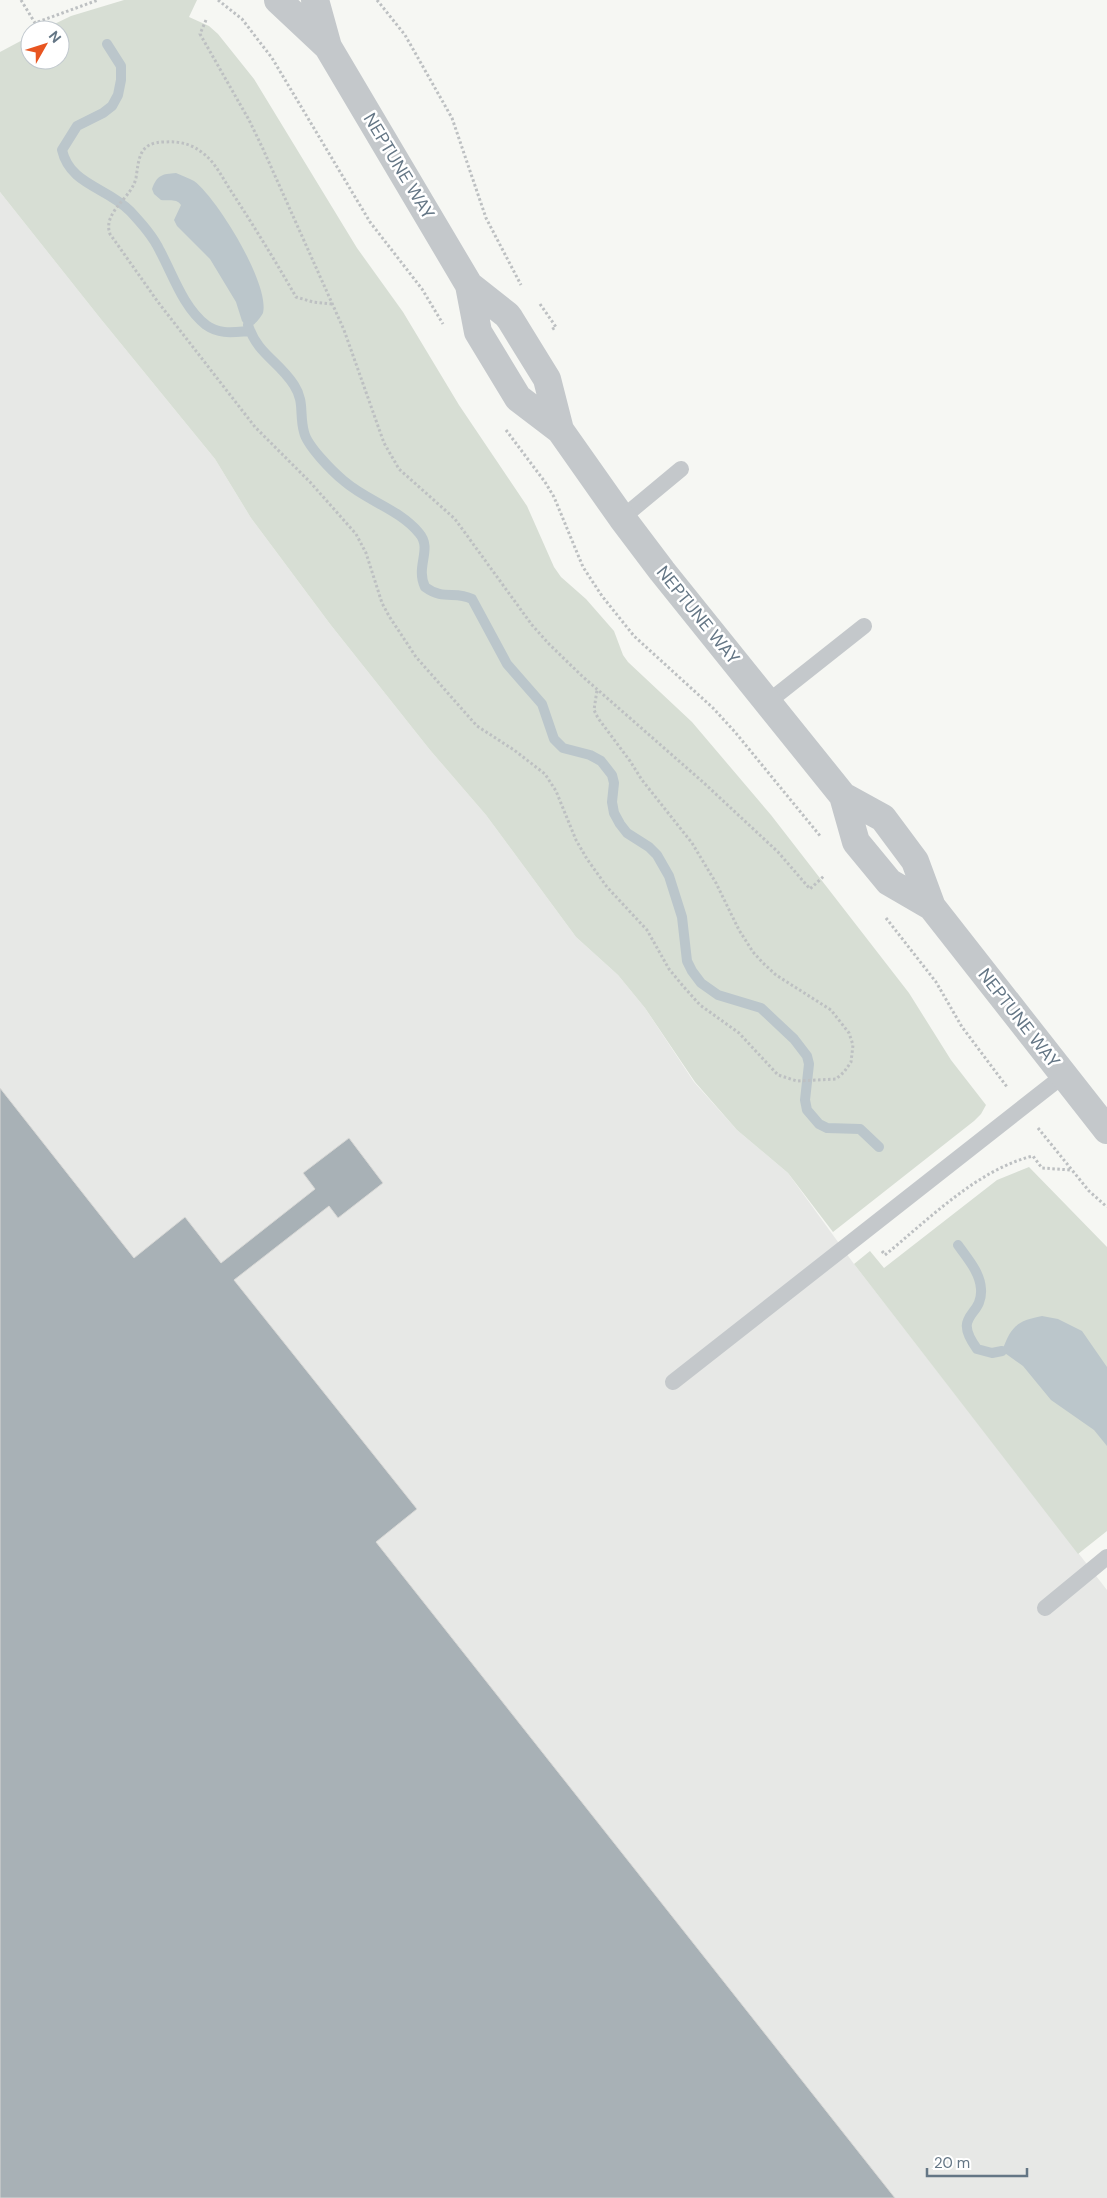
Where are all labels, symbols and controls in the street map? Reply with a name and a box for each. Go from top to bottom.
north arrow [20,20,70,70]
text: N [45,27,65,46]
street label: NEPTUNE WAY [358,109,440,224]
street label: NEPTUNE WAY [651,561,745,669]
street label: NEPTUNE WAY [973,963,1066,1073]
scale bar [927,2146,1027,2178]
text: 20 m [934,2153,970,2173]

